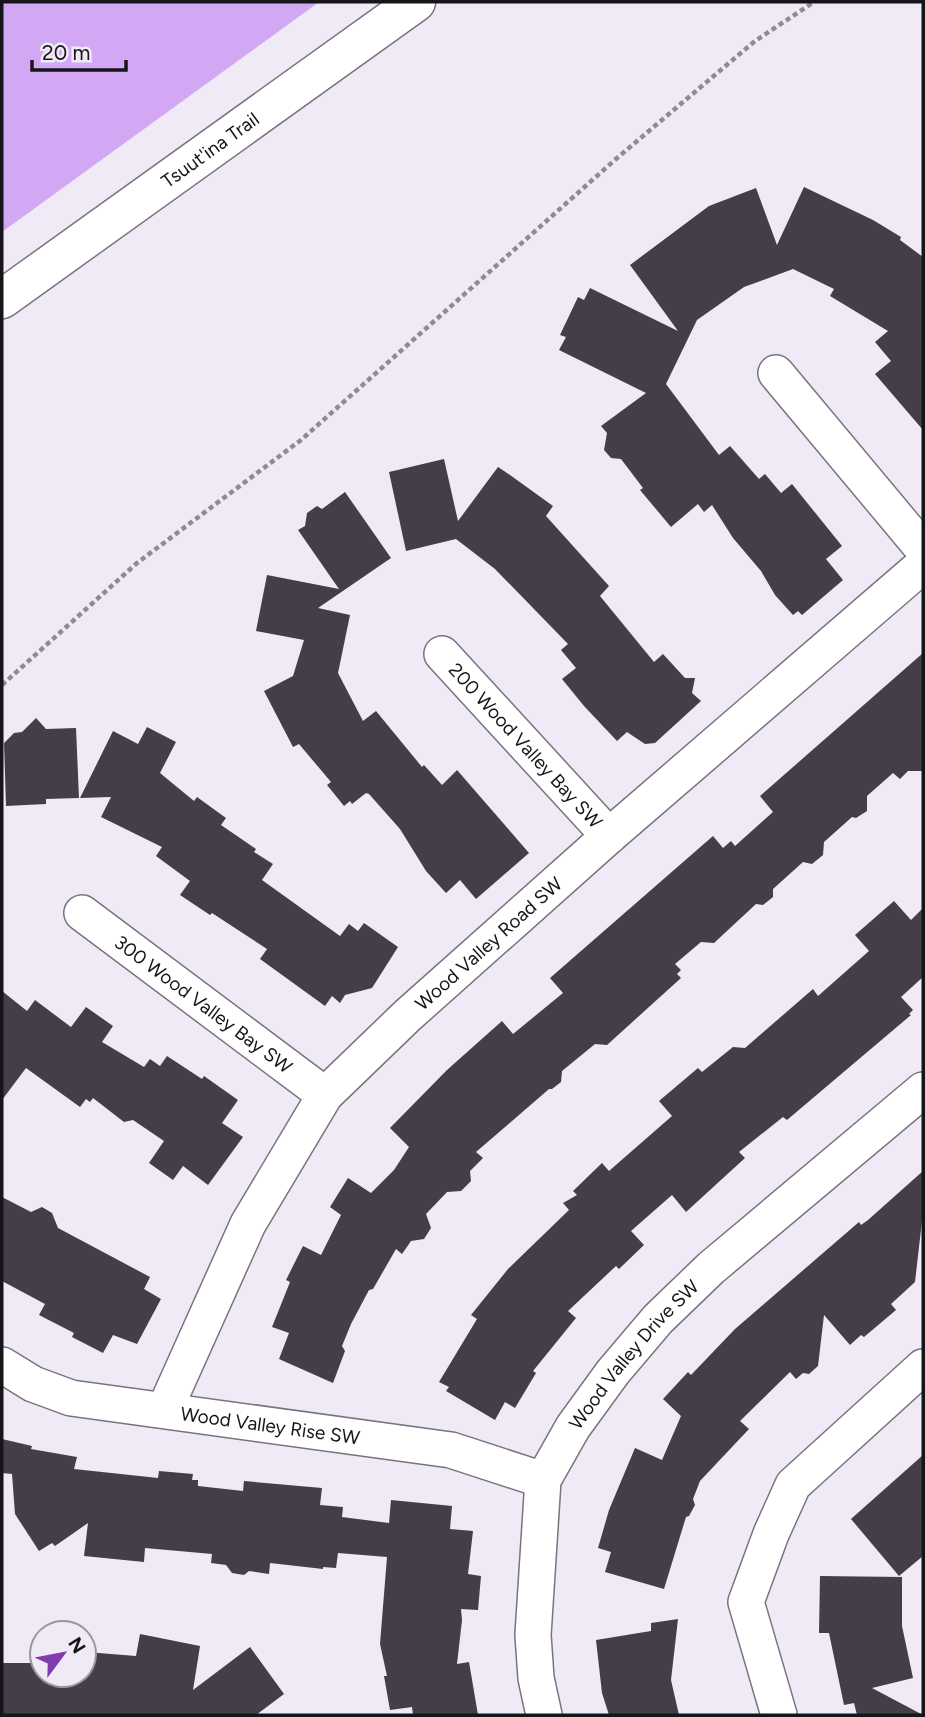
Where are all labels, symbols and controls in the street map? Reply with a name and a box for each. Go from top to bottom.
scale bar [32,28,126,72]
text: 20 m [42,40,90,65]
street label: Tsuut'ina Trail [157,107,264,193]
street label: 200 Wood Valley Bay SW [444,658,608,834]
street label: Wood Valley Road SW [411,872,568,1015]
street label: 300 Wood Valley Bay SW [110,931,297,1079]
street label: Wood Valley Drive SW [564,1275,704,1434]
street label: Wood Valley Rise SW [179,1402,362,1450]
north arrow [28,1619,98,1689]
text: N [63,1633,91,1658]

